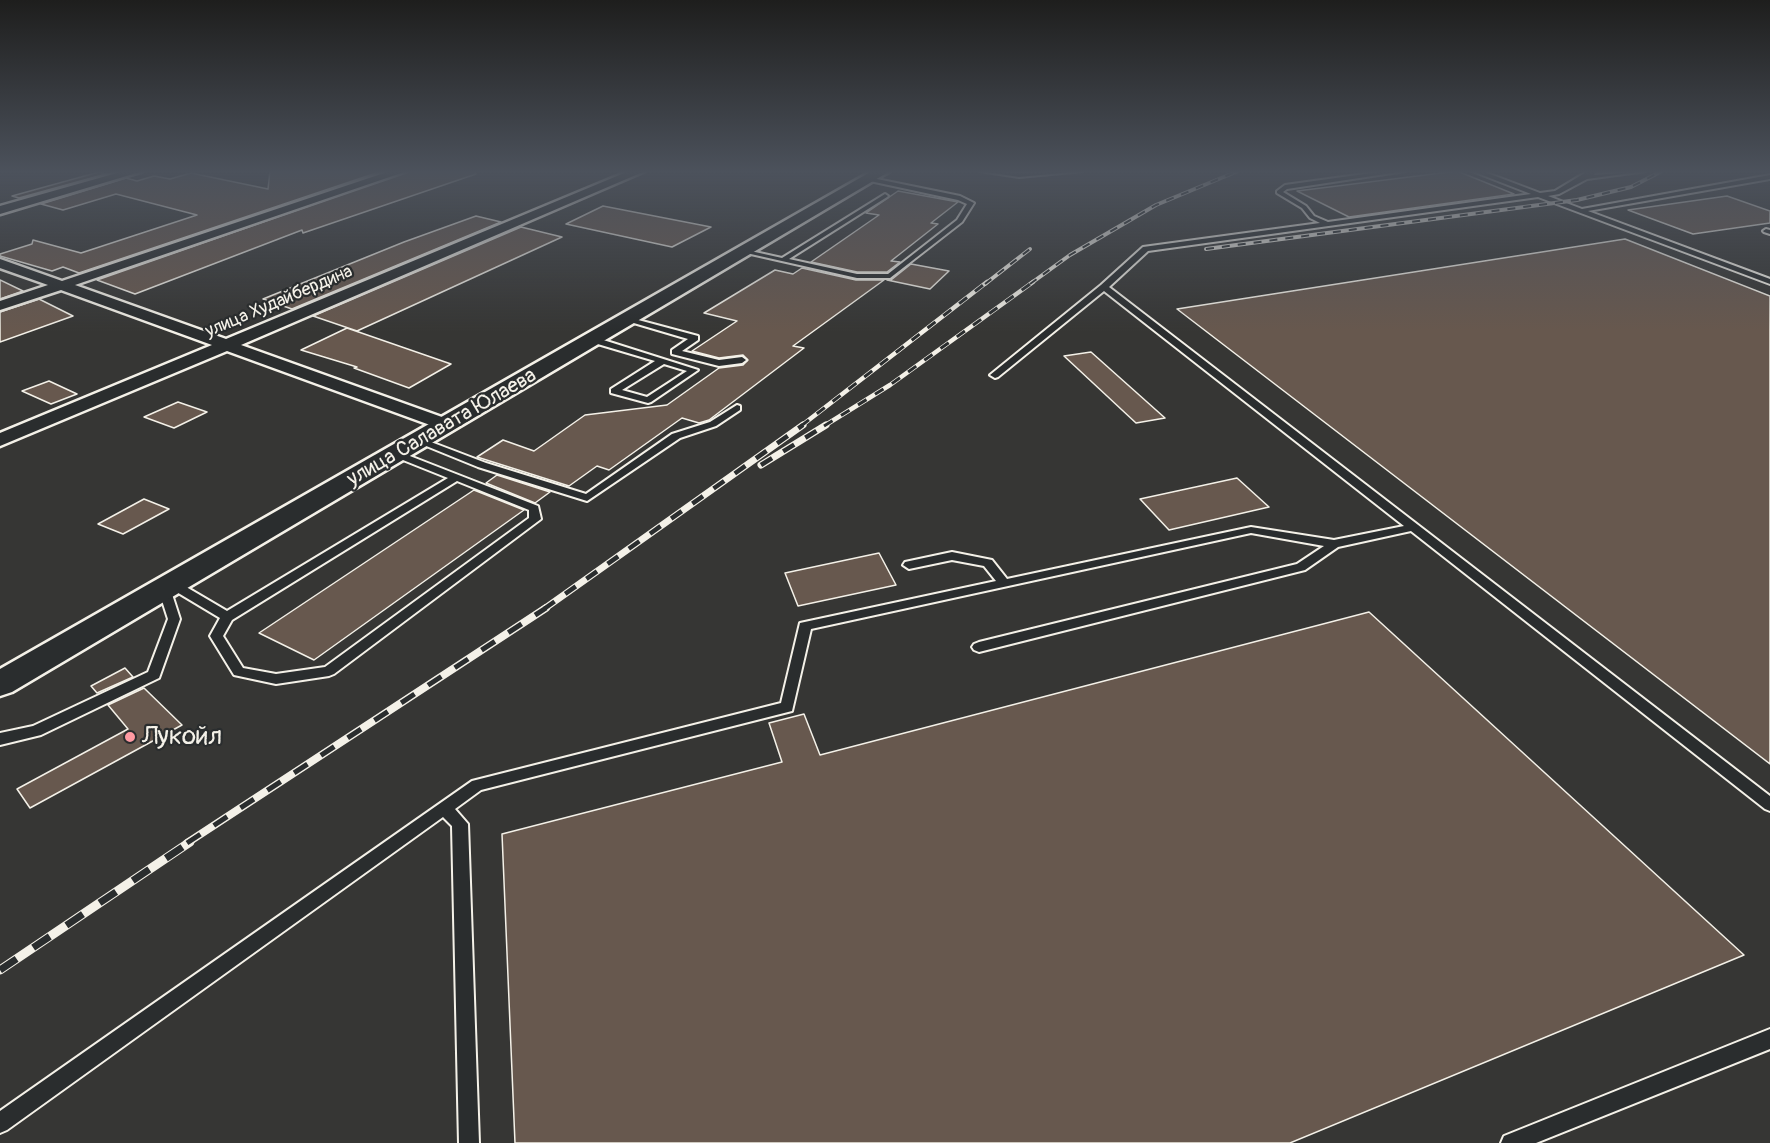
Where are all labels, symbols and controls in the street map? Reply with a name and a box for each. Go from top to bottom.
street label: улица Худайбердина [202,261,356,343]
street label: улица Салавата Юлаева [343,363,541,493]
place label: Лукойл [142,721,222,753]
marker: Лукойл [123,730,137,744]

